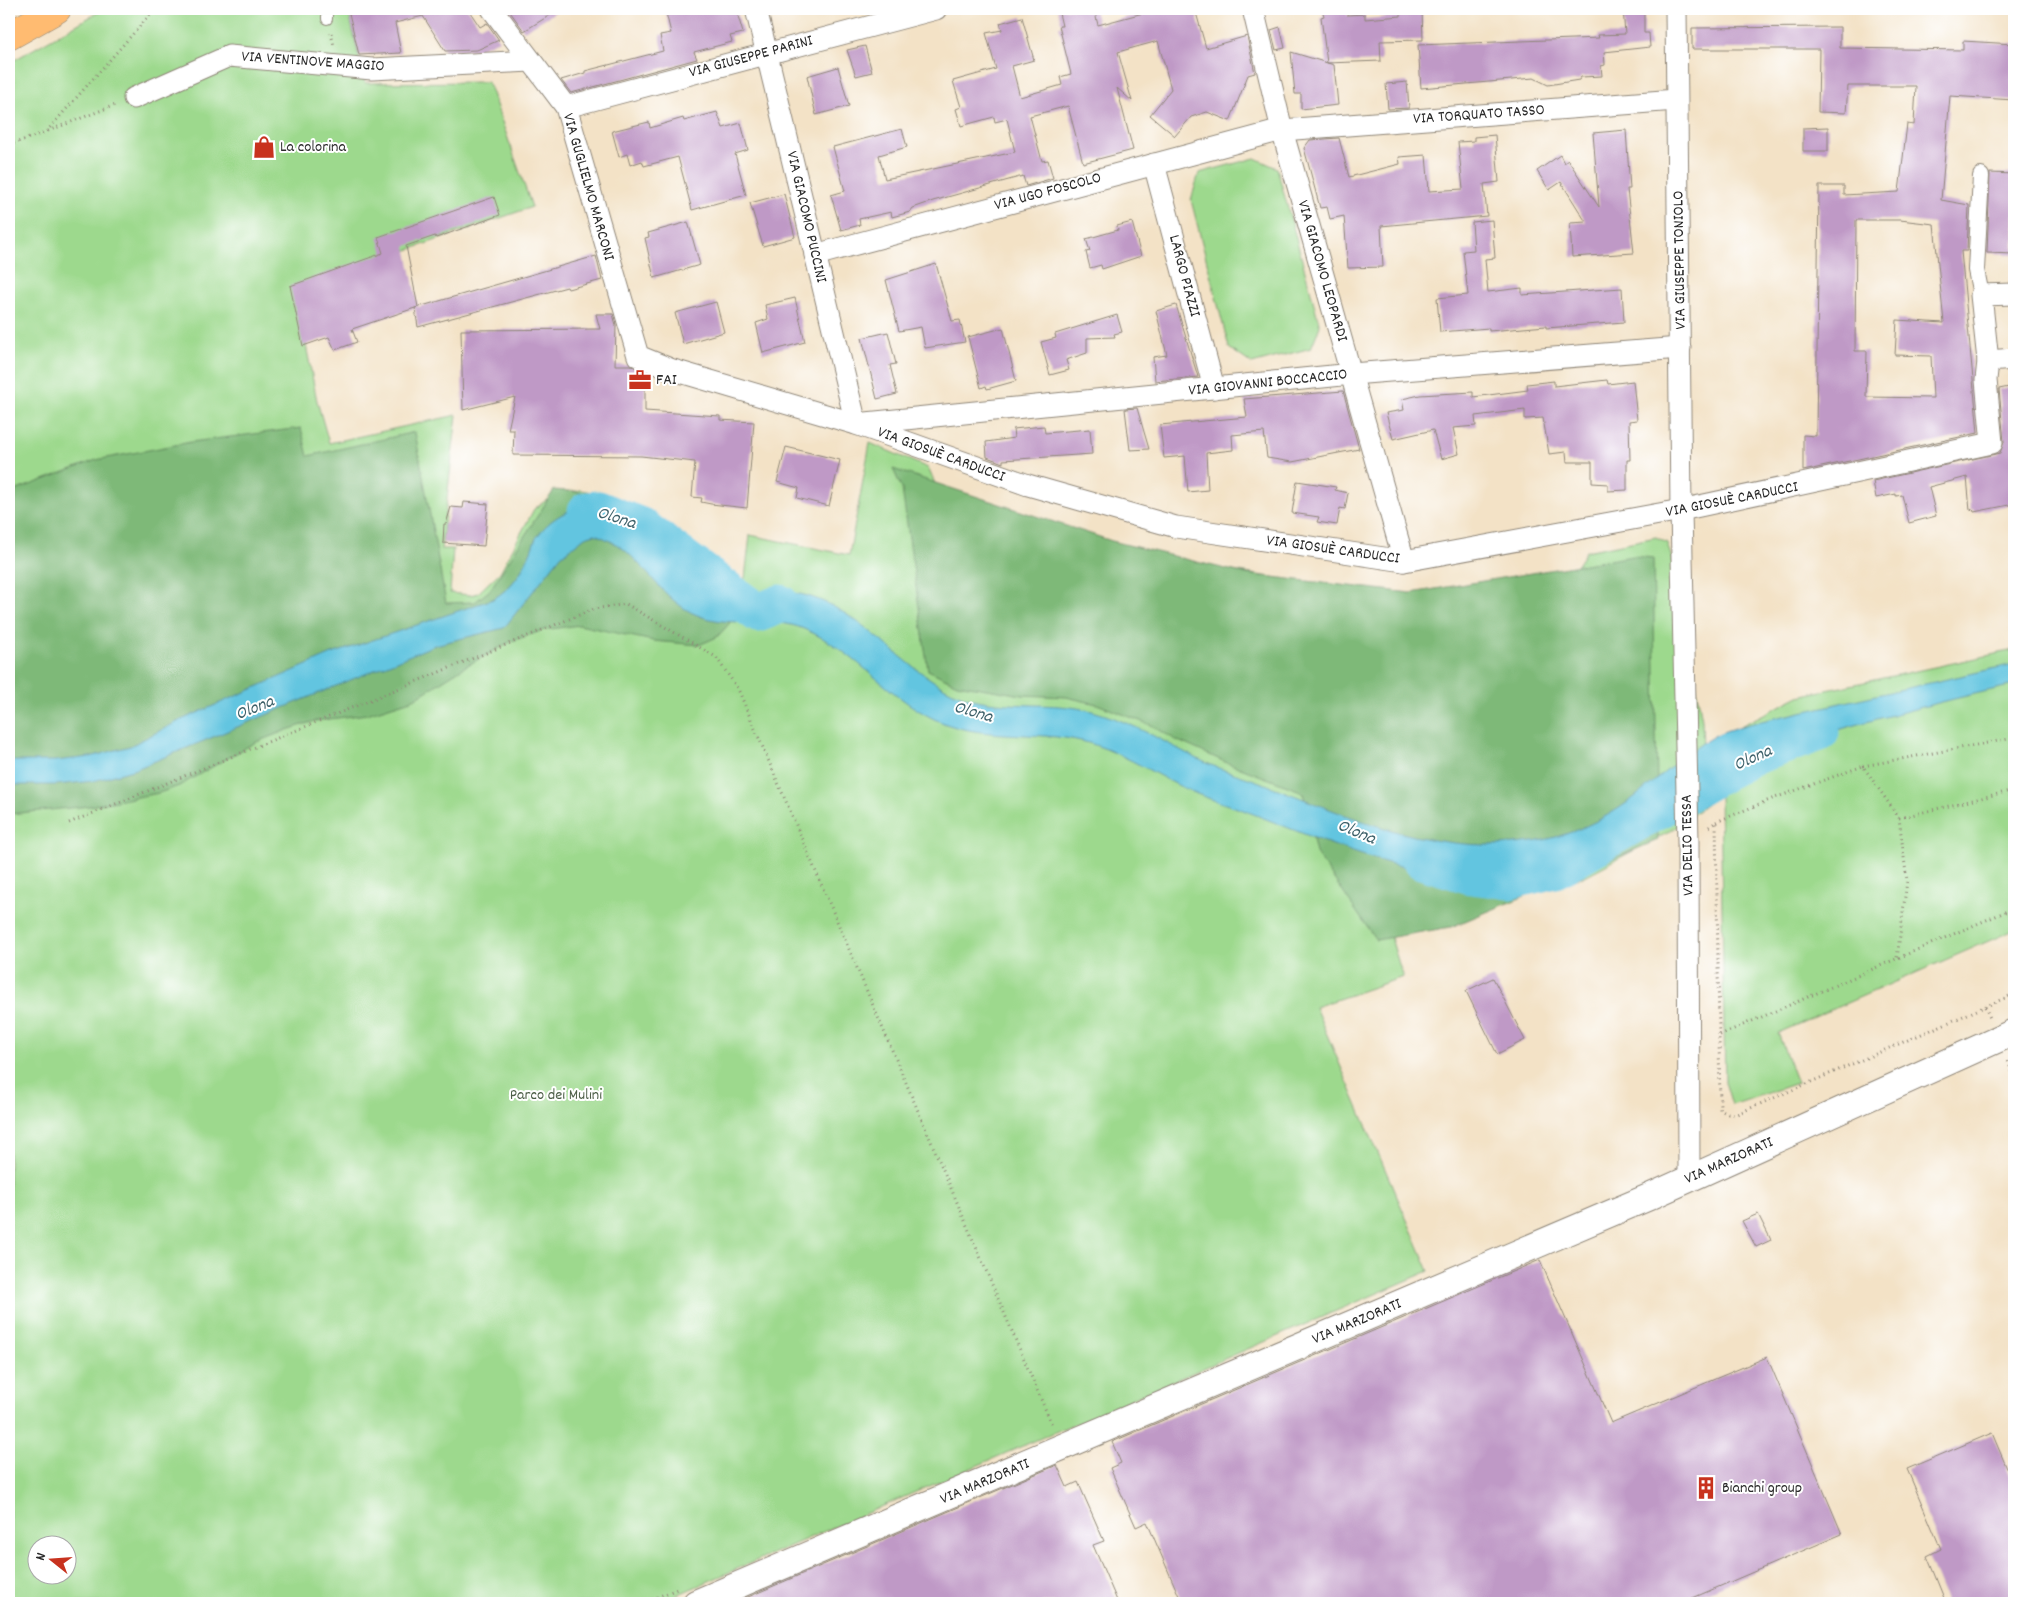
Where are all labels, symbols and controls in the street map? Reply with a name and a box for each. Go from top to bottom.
street label: VIA GIUSEPPE PARINI [687,29,815,85]
street label: VIA VENTINOVE MAGGIO [241,46,385,78]
street label: VIA TORQUATO TASSO [1412,99,1546,131]
street label: VIA GUGLIELMO MARCONI [556,111,620,263]
shop icon: La colorina [251,134,277,160]
place label: La colorina [280,136,346,159]
street label: VIA GIACOMO PUCCINI [780,149,832,285]
street label: VIA UGO FOSCOLO [992,167,1104,217]
street label: VIA GIUSEPPE TONIOLO [1667,190,1693,330]
street label: VIA GIACOMO LEOPARDI [1291,198,1353,344]
street label: LARGO PIAZZI [1162,232,1206,320]
street label: VIA GIOVANNI BOCCACCIO [1188,363,1348,403]
office icon: FAI [627,367,653,393]
place label: FAI [656,369,677,392]
street label: VIA GIOSUÈ CARDUCCI [874,421,1008,489]
street label: VIA GIOSUÈ CARDUCCI [1664,476,1800,524]
water label: Olona [594,501,640,537]
street label: VIA GIOSUÈ CARDUCCI [1265,529,1401,571]
water label: Olona [232,689,279,728]
water label: Olona [951,696,997,731]
water label: Olona [1730,739,1777,778]
street label: VIA DELIO TESSA [1676,794,1700,896]
water label: Olona [1333,814,1380,853]
park label: Parco dei Mulini [510,1084,602,1107]
street label: VIA MARZORATI [1681,1131,1777,1191]
street label: VIA MARZORATI [1309,1293,1405,1351]
street label: VIA MARZORATI [937,1453,1033,1511]
building icon: Bianchi group [1693,1475,1719,1501]
place label: Bianchi group [1722,1477,1802,1500]
north arrow [28,1534,78,1584]
text: N [31,1550,52,1563]

